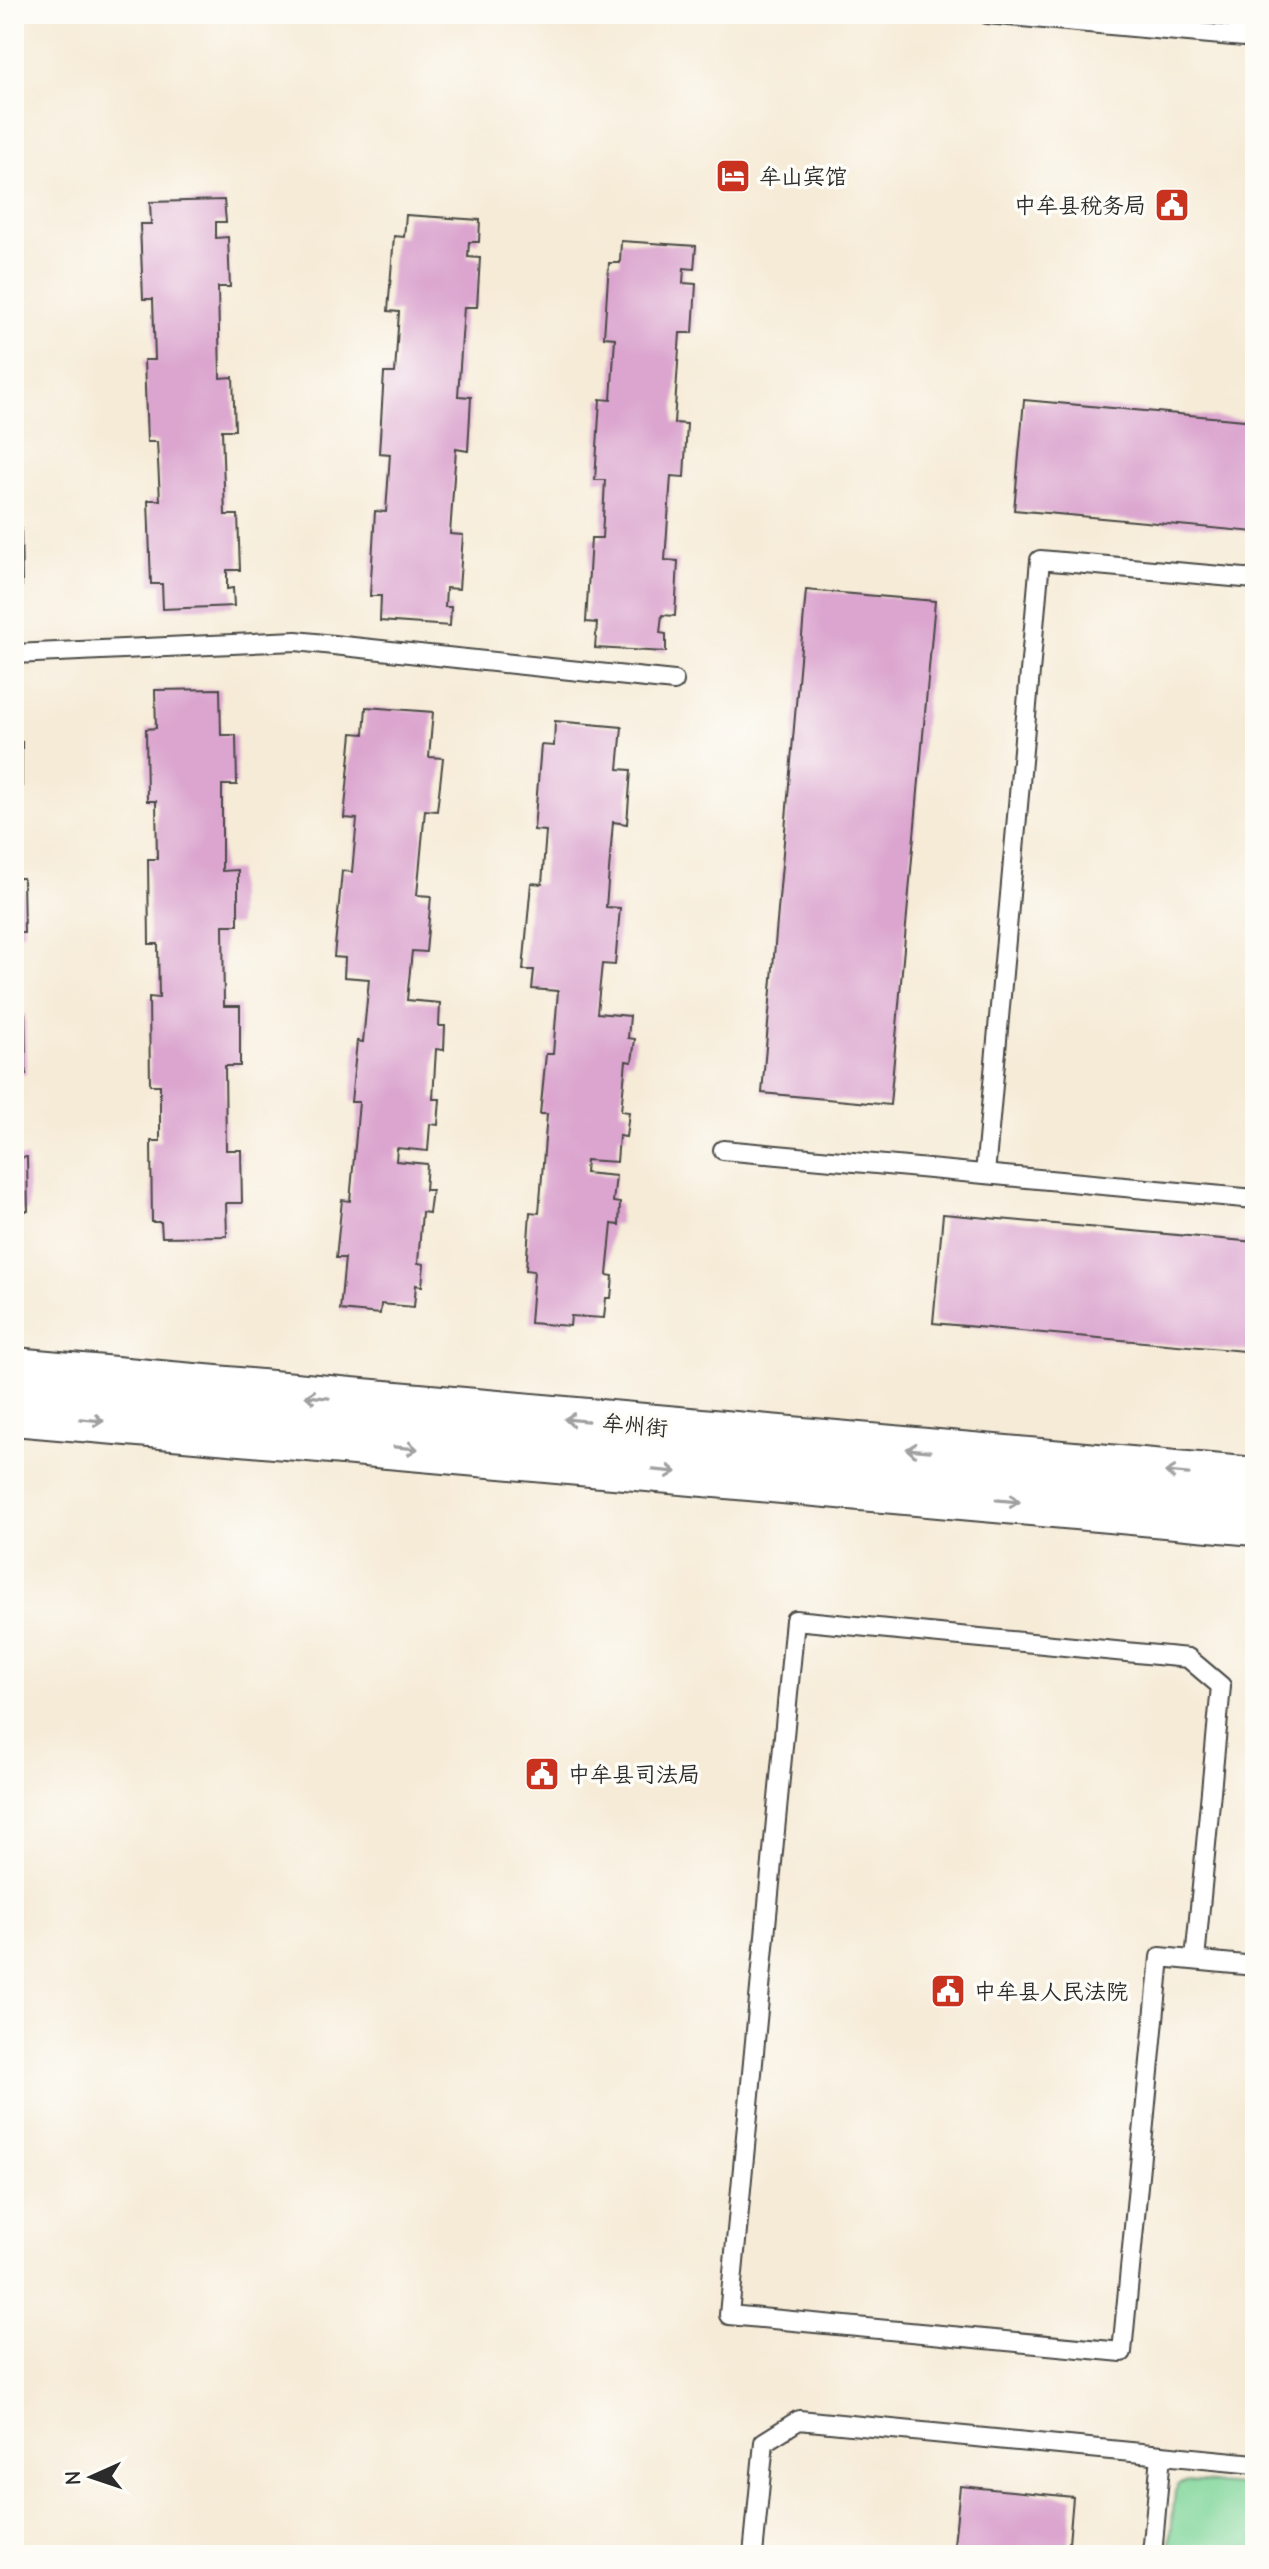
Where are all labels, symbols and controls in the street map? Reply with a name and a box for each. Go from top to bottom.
hotel icon: 牟山宾馆 [714,157,752,195]
place label: 牟山宾馆 [759,164,847,190]
public building icon: 中牟县税务局 [1153,186,1191,224]
place label: 中牟县税务局 [1014,193,1146,219]
one-way arrow [304,1389,331,1404]
street label: 牟州街 [601,1410,669,1442]
one-way arrow [563,1412,590,1427]
one-way arrow [78,1413,105,1428]
one-way arrow [393,1441,419,1456]
one-way arrow [905,1443,932,1458]
one-way arrow [652,1464,678,1479]
one-way arrow [1164,1466,1191,1481]
one-way arrow [994,1494,1021,1509]
public building icon: 中牟县司法局 [523,1755,561,1793]
place label: 中牟县司法局 [568,1762,700,1788]
public building icon: 中牟县人民法院 [929,1972,967,2010]
place label: 中牟县人民法院 [974,1979,1128,2005]
north arrow [52,2437,132,2517]
text: N [60,2470,86,2486]

